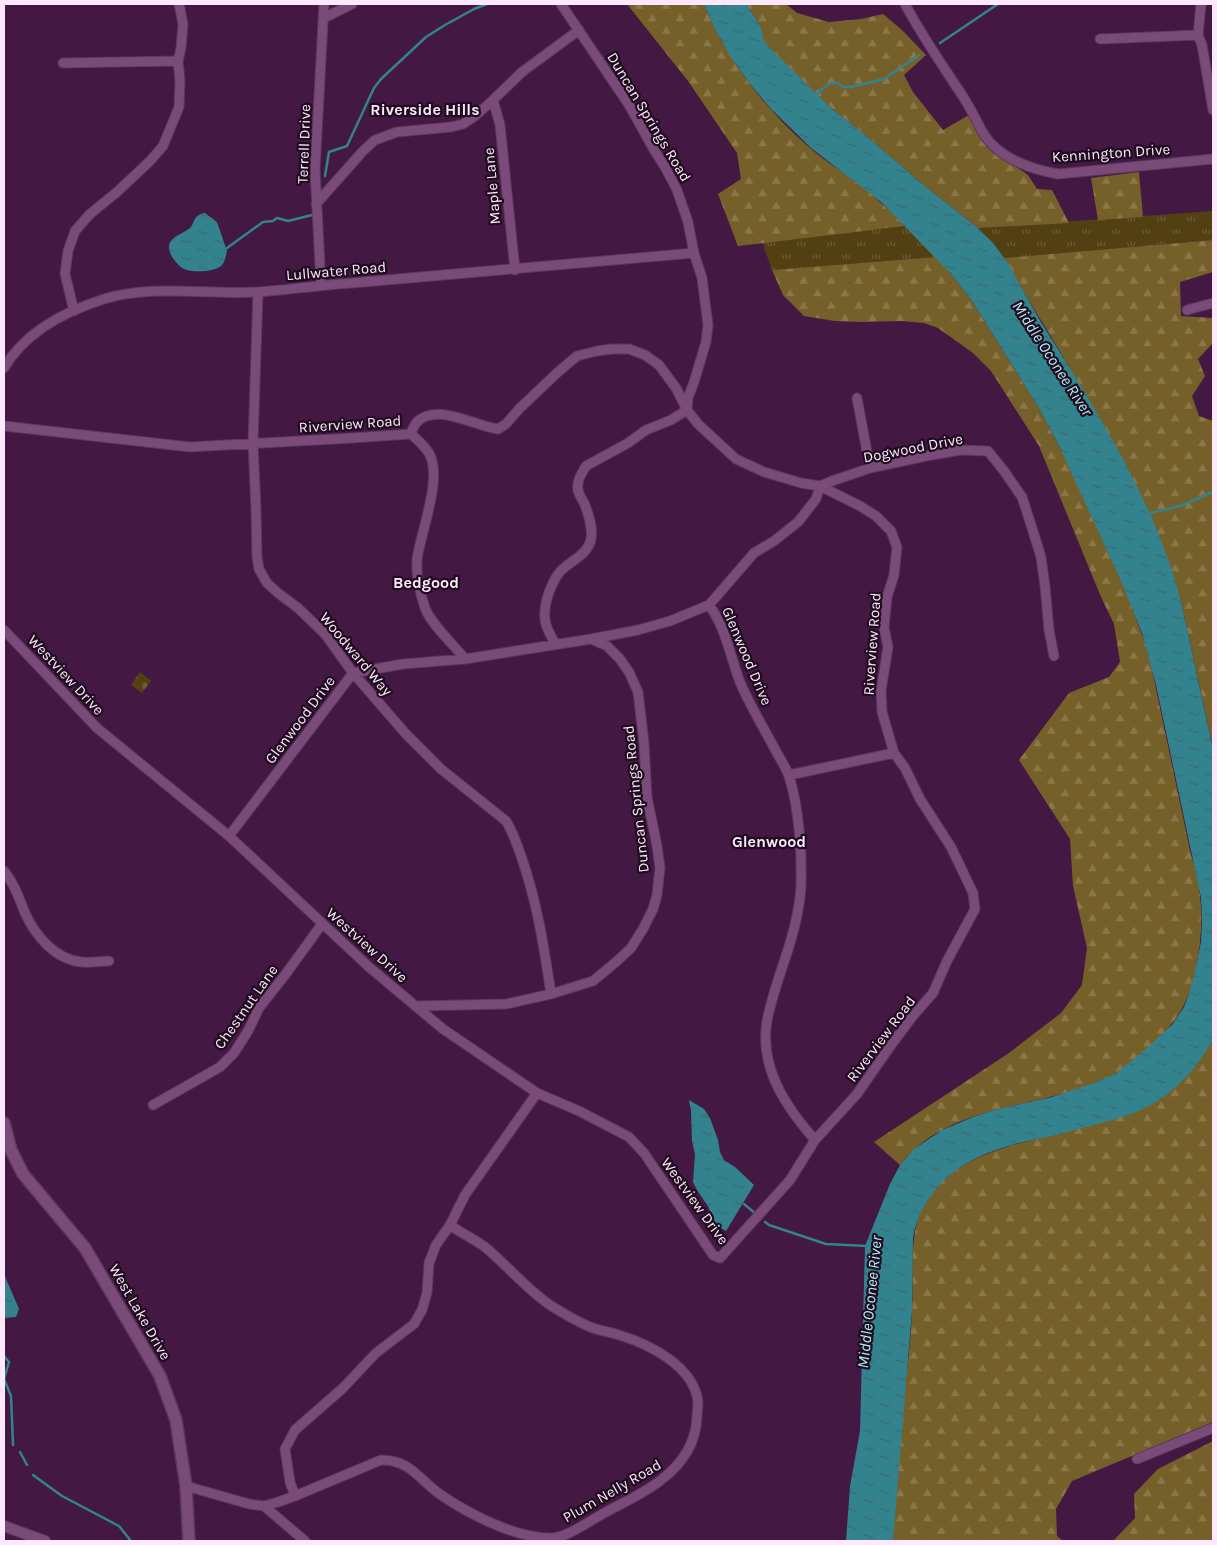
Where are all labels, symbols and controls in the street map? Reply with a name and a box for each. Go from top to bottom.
street label: Duncan Springs Road [603,49,695,185]
district label: Riverside Hills [370,100,480,119]
street label: Terrell Drive [294,104,314,184]
street label: Kennington Drive [1051,140,1171,166]
street label: Maple Lane [480,147,504,225]
street label: Lullwater Road [285,258,387,284]
water label: Middle Oconee River [1008,297,1097,420]
street label: Riverview Road [298,411,402,437]
street label: Dogwood Drive [862,429,964,467]
district label: Bedgood [393,573,459,592]
street label: Riverview Road [859,592,885,696]
street label: Glenwood Drive [718,604,776,708]
street label: Woodward Way [316,609,396,699]
street label: Westview Drive [24,631,108,719]
street label: Glenwood Drive [261,673,339,767]
street label: Duncan Springs Road [619,725,653,873]
district label: Glenwood [732,832,806,851]
street label: Westview Drive [323,904,411,986]
street label: Chestnut Lane [210,961,282,1053]
street label: Riverview Road [843,992,919,1086]
street label: Westview Drive [657,1154,733,1248]
water label: Middle Oconee River [853,1234,886,1369]
street label: West Lake Drive [105,1261,175,1363]
street label: Plum Nelly Road [560,1456,664,1526]

